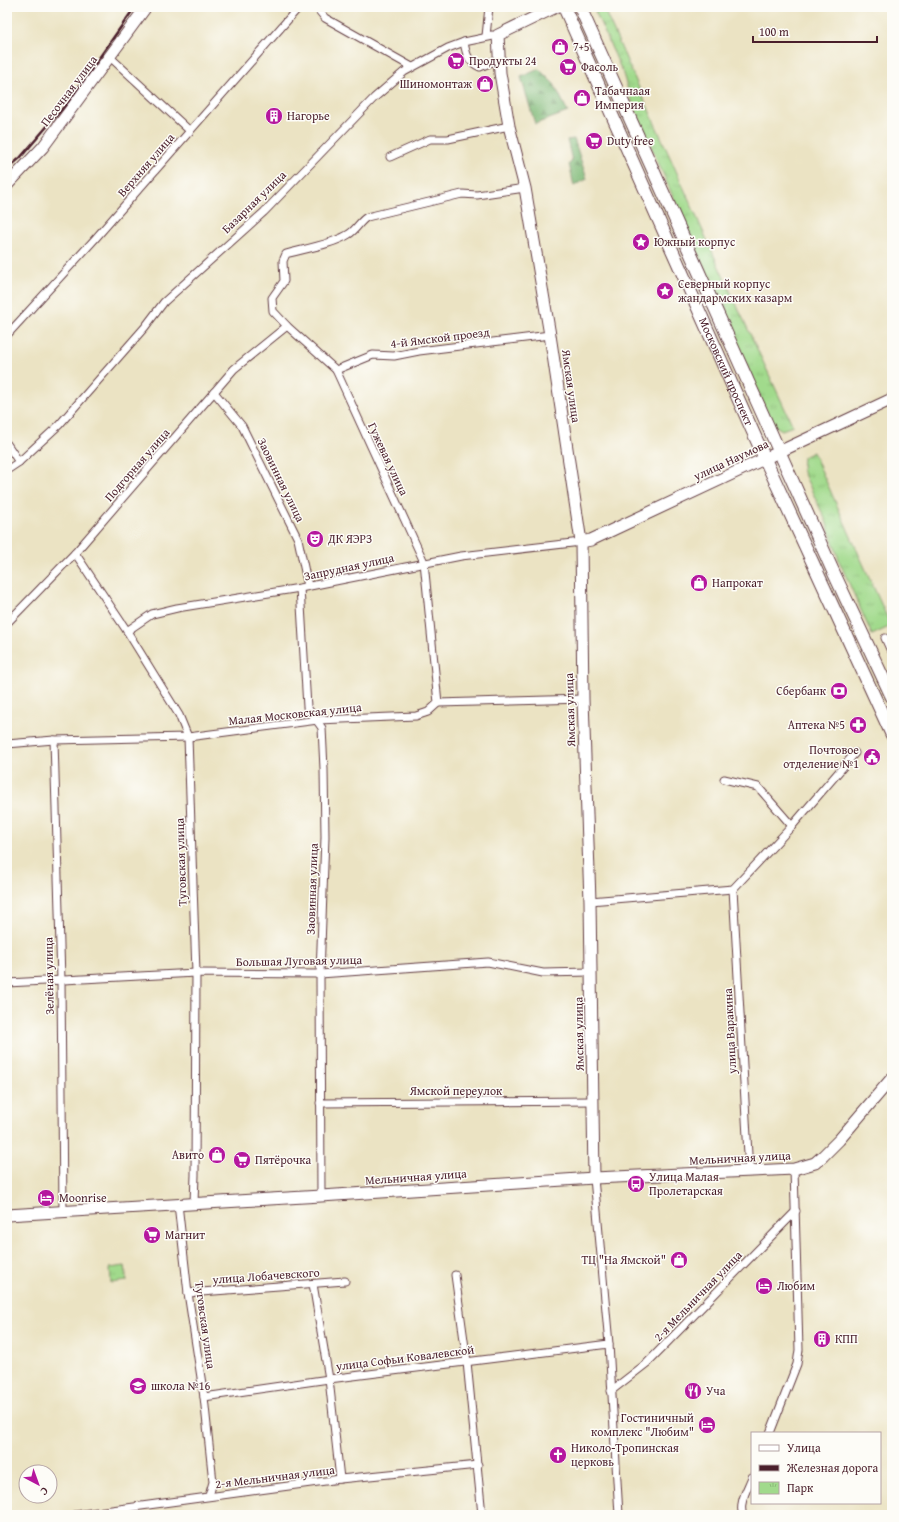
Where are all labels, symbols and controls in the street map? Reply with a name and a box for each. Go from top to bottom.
scale bar [753,18,877,44]
text: 100 m [759,23,789,40]
shop icon: 7+5 [550,37,570,57]
place label: 7+5 [573,38,590,55]
street label: Песочная улица [36,51,101,130]
supermarket icon: Продукты 24 [446,51,466,71]
place label: Продукты 24 [469,52,537,69]
supermarket icon: Фасоль [558,57,578,77]
place label: Фасоль [581,58,619,75]
shop icon: Шиномонтаж [475,74,495,94]
place label: Шиномонтаж [400,75,472,92]
place label: Табачнаая Империя [595,82,650,113]
shop icon: Табачнаая Империя [572,88,592,108]
building icon: Нагорье [264,106,284,126]
place label: Нагорье [287,107,330,124]
street label: Верхняя улица [113,129,178,200]
supermarket icon: Duty free [584,131,604,151]
place label: Duty free [607,132,654,149]
street label: Базарная улица [218,166,290,237]
place icon: Южный корпус [631,232,651,252]
place label: Южный корпус [654,233,736,250]
place label: Северный корпус жандармских казарм [678,275,793,306]
place icon: Северный корпус жандармских казарм [655,281,675,301]
street label: Московский проспект [695,315,758,428]
street label: 4-й Ямской проезд [390,323,491,352]
street label: Ямская улица [558,347,585,424]
street label: Гужевая улица [364,419,413,498]
street label: Подгорная улица [100,424,173,505]
street label: Заовинная улица [254,435,309,525]
street label: улица Наумова [690,435,771,485]
theatre icon: ДК ЯЭРЗ [305,529,325,549]
place label: ДК ЯЭРЗ [327,530,372,547]
street label: Запрудная улица [302,549,396,584]
shop icon: Напрокат [689,573,709,593]
place label: Напрокат [712,574,763,591]
street label: Ямская улица [560,672,579,748]
bank icon: Сбербанк [829,681,849,701]
place label: Сбербанк [776,682,827,699]
street label: Малая Московская улица [228,698,363,729]
pharmacy icon: Аптека №5 [848,715,868,735]
place label: Аптека №5 [788,716,845,733]
place label: Почтовое отделение №1 [783,741,859,772]
public building icon: Почтовое отделение №1 [862,747,882,767]
street label: Туговская улица [170,817,191,906]
street label: Заовинная улица [301,843,322,935]
street label: Зелёная улица [39,937,58,1015]
street label: Большая Луговая улица [236,951,363,970]
street label: улица Варакина [719,987,740,1075]
street label: Ямская улица [569,997,588,1072]
street label: Ямской переулок [409,1082,503,1099]
shop icon: Авито [207,1145,227,1165]
place label: Авито [172,1146,204,1163]
street label: Мельничная улица [689,1146,791,1169]
supermarket icon: Пятёрочка [232,1150,252,1170]
place label: Пятёрочка [255,1151,312,1168]
street label: Мельничная улица [365,1164,468,1189]
place label: Улица Малая Пролетарская [649,1168,723,1199]
bus stop icon: Улица Малая Пролетарская [626,1174,646,1194]
hotel icon: Moonrise [36,1188,56,1208]
place label: Moonrise [59,1189,107,1206]
supermarket icon: Магнит [142,1225,162,1245]
place label: Магнит [165,1226,205,1243]
street label: 2-я Мельничная улица [650,1246,746,1345]
shop icon: ТЦ "На Ямской" [669,1250,689,1270]
place label: ТЦ "На Ямской" [582,1251,666,1268]
street label: улица Лобачевского [211,1263,320,1288]
hotel icon: Любим [754,1276,774,1296]
place label: Любим [777,1277,816,1294]
street label: Туговская улица [191,1280,220,1370]
building icon: КПП [812,1329,832,1349]
place label: КПП [835,1330,858,1347]
street label: улица Софьи Ковалевской [334,1341,475,1375]
school or university icon: школа №16 [128,1376,148,1396]
place label: школа №16 [151,1377,211,1394]
restaurant icon: Уча [683,1381,703,1401]
place label: Уча [706,1382,726,1399]
place label: Гостиничный комплекс "Любим" [591,1409,694,1440]
hotel icon: Гостиничный комплекс "Любим" [697,1415,717,1435]
legend [751,1432,881,1504]
place label: Николо-Тропинская церковь [571,1439,679,1470]
text: Улица [787,1439,821,1456]
church icon: Николо-Тропинская церковь [548,1445,568,1465]
text: Железная дорога [786,1459,878,1476]
street label: 2-я Мельничная улица [214,1461,336,1492]
north arrow [18,1464,58,1504]
text: Парк [787,1479,814,1496]
text: С [37,1483,52,1500]

